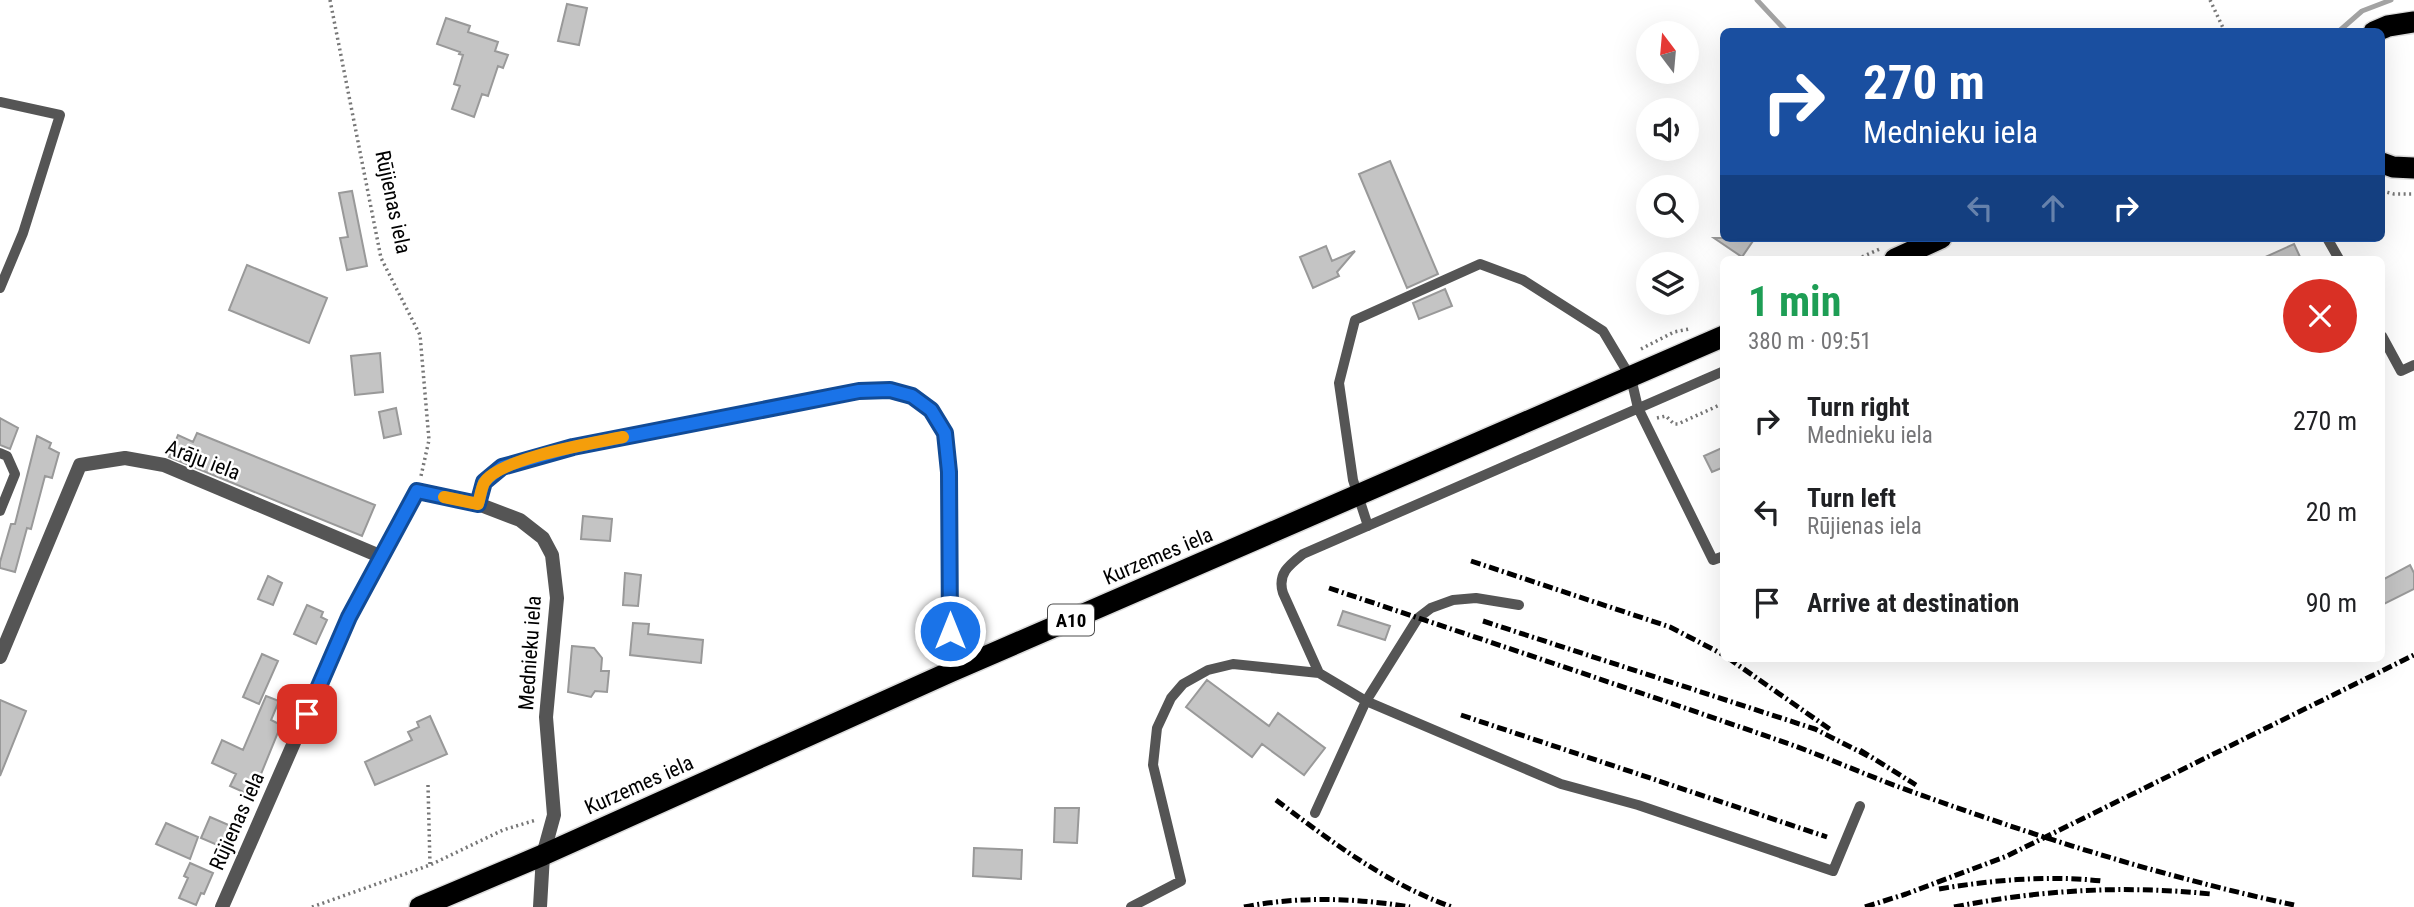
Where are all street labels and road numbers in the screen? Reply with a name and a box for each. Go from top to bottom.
street label: Rūjienas iela [370,148,416,256]
street label: Arāju iela [163,435,243,485]
street label: Kurzemes iela [1100,522,1216,590]
street label: Mednieku iela [514,595,546,711]
road number: A10 [1048,604,1094,636]
street label: Kurzemes iela [581,750,697,820]
street label: Rūjienas iela [205,768,269,874]

